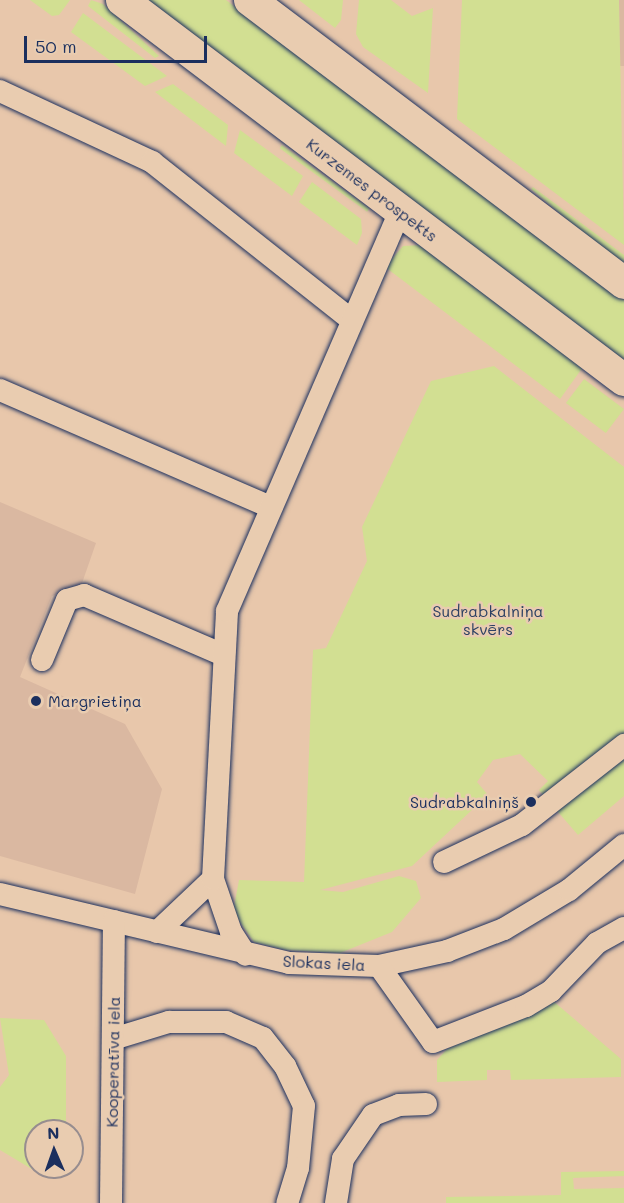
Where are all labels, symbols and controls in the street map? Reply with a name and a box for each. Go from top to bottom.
scale bar [27,24,210,62]
text: 50 m [35,34,77,58]
street label: Kurzemes prospekts [303,134,441,246]
park label: Sudrabkalniņa skvērs [432,601,544,639]
place label: Margrietiņa [48,691,142,711]
marker: Margrietiņa [29,694,43,708]
place label: Sudrabkalniņš [410,792,519,812]
marker: Sudrabkalniņš [524,795,538,809]
street label: Slokas iela [282,951,366,975]
street label: Kooperatīva iela [102,996,124,1128]
north arrow [24,1119,84,1179]
text: N [47,1122,60,1143]

